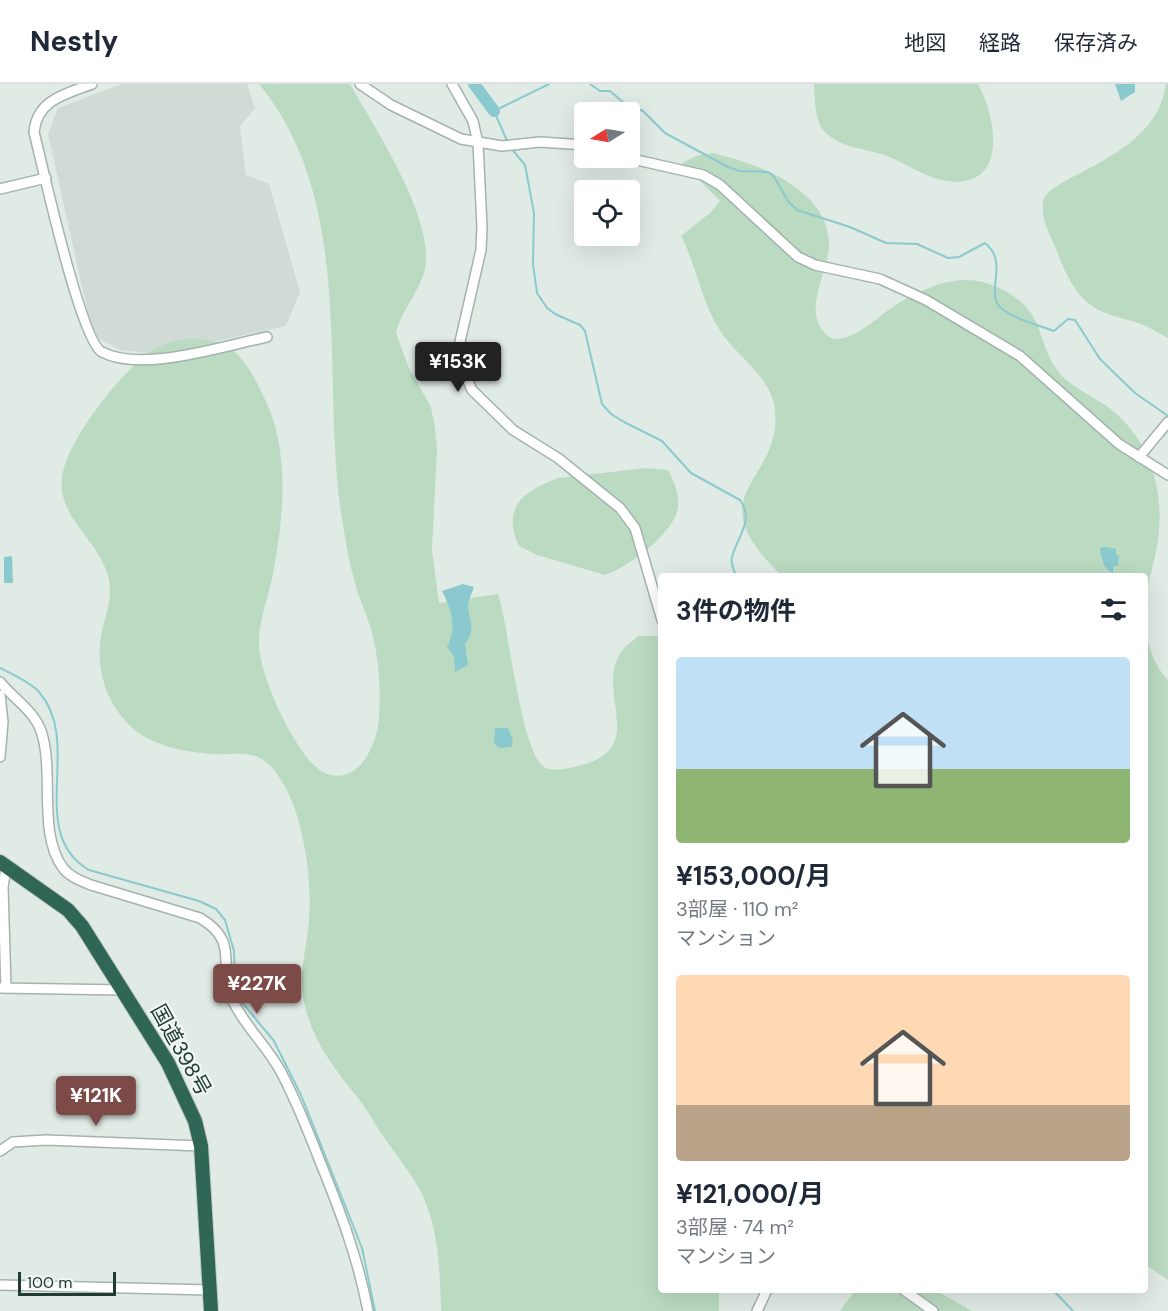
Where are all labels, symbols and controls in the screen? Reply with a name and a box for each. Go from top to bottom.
text: Nestly [30,23,118,60]
text: 地図 [904,29,946,57]
text: 経路 [979,29,1021,57]
text: 保存済み [1054,29,1138,57]
north arrow [574,102,640,168]
map controls [574,102,640,246]
button: locate [574,180,640,246]
pin: ¥153K [416,342,500,393]
text: ¥153K [429,348,487,374]
icon: filters [1097,593,1130,626]
text: 3件の物件 [676,594,796,628]
icon: home [849,696,957,804]
text: ¥153,000/月 [676,859,832,893]
text: 3部屋 · 110 m² [676,896,798,922]
text: マンション [676,925,776,951]
pin: ¥227K [215,964,299,1015]
text: ¥227K [227,970,287,996]
street label: 国道398号 [144,999,218,1101]
icon: home [849,1014,957,1122]
pin: ¥121K [54,1076,138,1127]
text: ¥121K [70,1082,122,1108]
text: ¥121,000/月 [676,1177,824,1211]
text: 3部屋 · 74 m² [676,1214,794,1240]
text: マンション [676,1243,776,1269]
scale bar [18,1269,116,1296]
text: 100 m [27,1272,72,1293]

